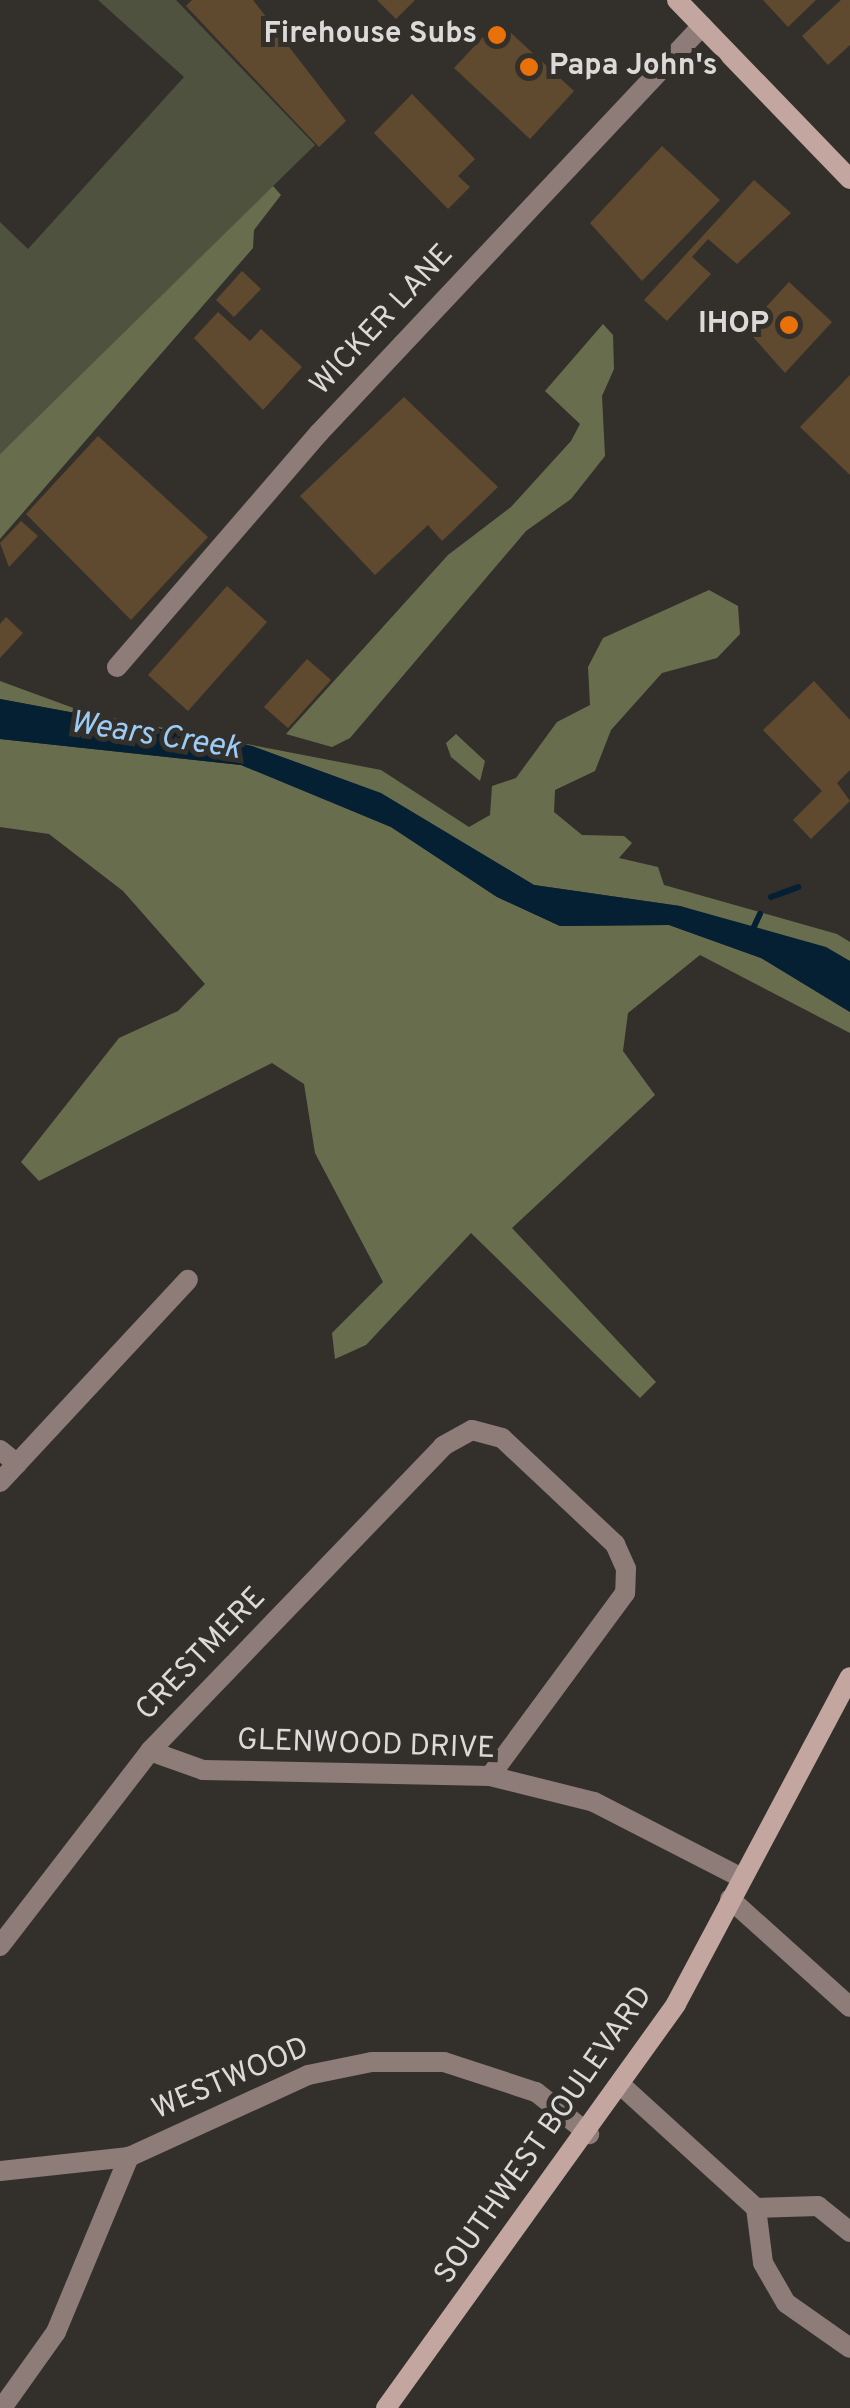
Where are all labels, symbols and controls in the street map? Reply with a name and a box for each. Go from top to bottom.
place label: Firehouse Subs [264,17,477,53]
marker: Firehouse Subs [486,24,508,46]
place label: Papa John's [549,49,718,85]
marker: Papa John's [518,56,540,78]
street label: WICKER LANE [304,238,462,404]
place label: IHOP [698,307,769,343]
marker: IHOP [778,314,800,336]
water label: Wears Creek [67,705,243,769]
street label: CRESTMERE [130,1581,274,1729]
street label: GLENWOOD DRIVE [236,1724,496,1768]
street label: SOUTHWEST BOULEVARD [428,1980,662,2292]
street label: WESTWOOD [147,2031,315,2129]

